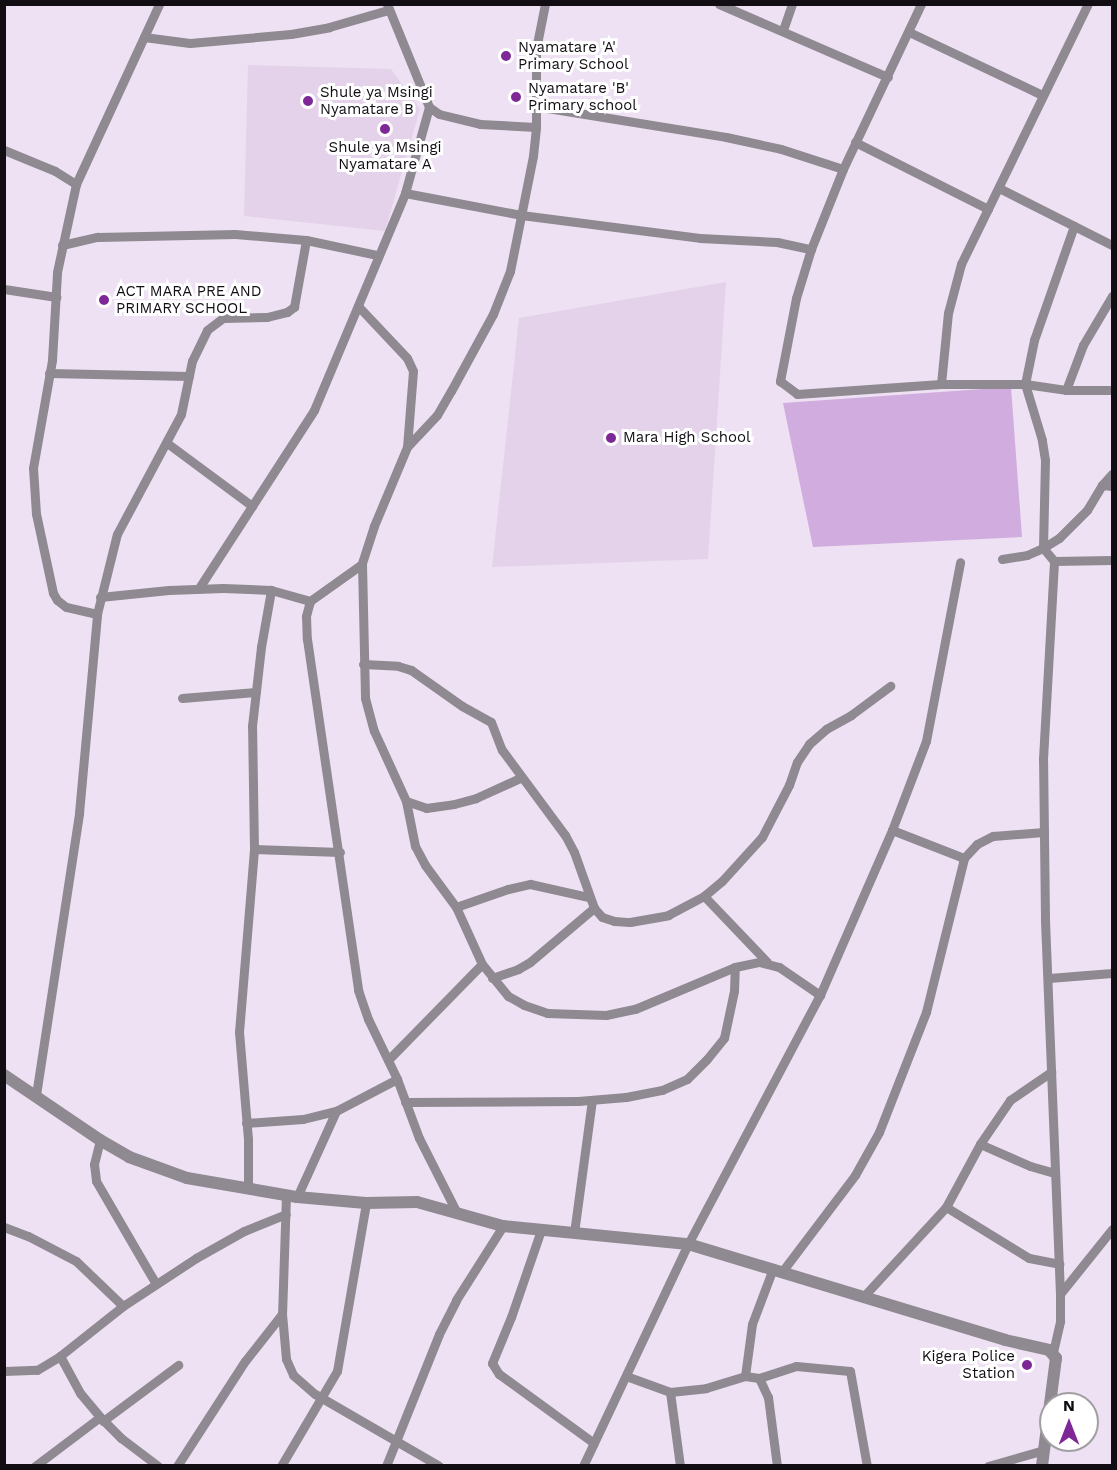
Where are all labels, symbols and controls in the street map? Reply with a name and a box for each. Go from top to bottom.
place label: Nyamatare 'A' Primary School [518,38,629,73]
marker: Nyamatare 'A' Primary School [499,49,513,63]
place label: Nyamatare 'B' Primary school [528,79,637,114]
place label: Shule ya Msingi Nyamatare B [320,83,433,118]
marker: Nyamatare 'B' Primary school [509,90,523,104]
marker: Shule ya Msingi Nyamatare B [301,94,315,108]
marker: Shule ya Msingi Nyamatare A [378,122,392,136]
place label: Shule ya Msingi Nyamatare A [328,138,442,173]
place label: ACT MARA PRE AND PRIMARY SCHOOL [116,282,263,317]
marker: ACT MARA PRE AND PRIMARY SCHOOL [97,293,111,307]
place label: Mara High School [623,429,751,447]
marker: Mara High School [604,431,618,445]
place label: Kigera Police Station [921,1347,1015,1382]
marker: Kigera Police Station [1020,1358,1034,1372]
north arrow [1039,1392,1099,1452]
text: N [1063,1396,1075,1415]

